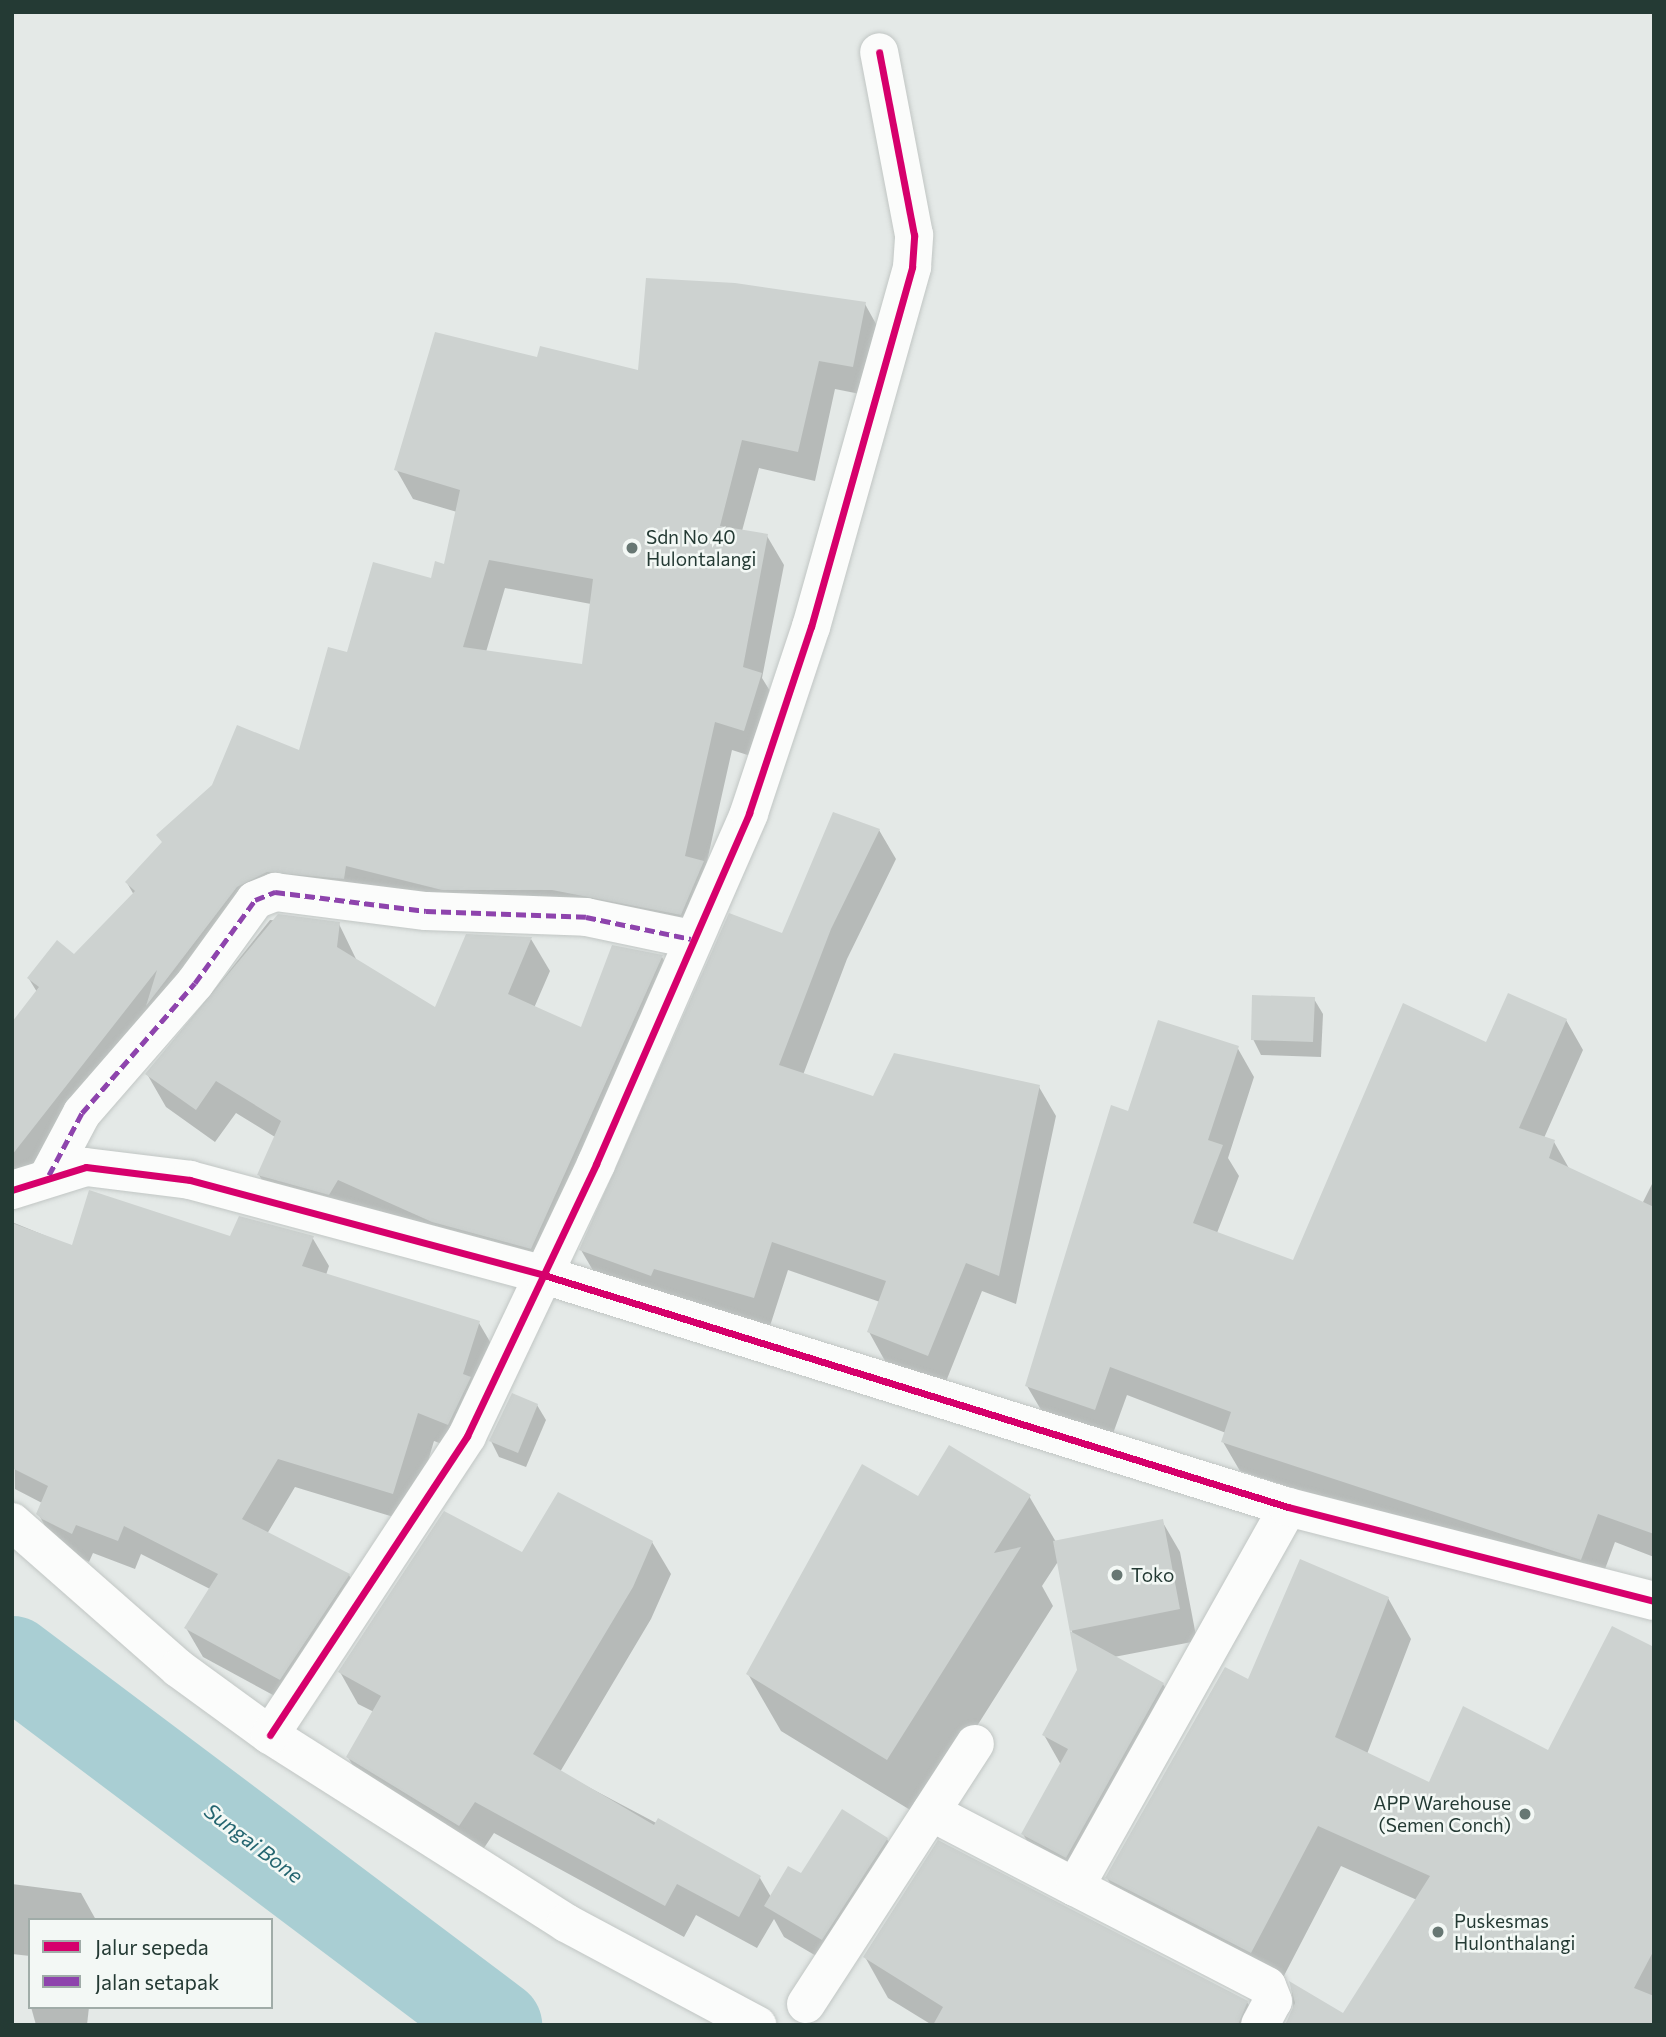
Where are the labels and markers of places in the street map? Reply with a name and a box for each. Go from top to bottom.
place label: Sdn No 40 Hulontalangi [646,526,756,570]
marker: Sdn No 40 Hulontalangi [624,540,640,556]
place label: Toko [1131,1564,1174,1586]
marker: Toko [1109,1567,1125,1583]
place label: APP Warehouse (Semen Conch) [1373,1792,1511,1836]
marker: APP Warehouse (Semen Conch) [1517,1806,1533,1822]
place label: Puskesmas Hulonthalangi [1454,1910,1575,1954]
marker: Puskesmas Hulonthalangi [1428,1922,1448,1942]

